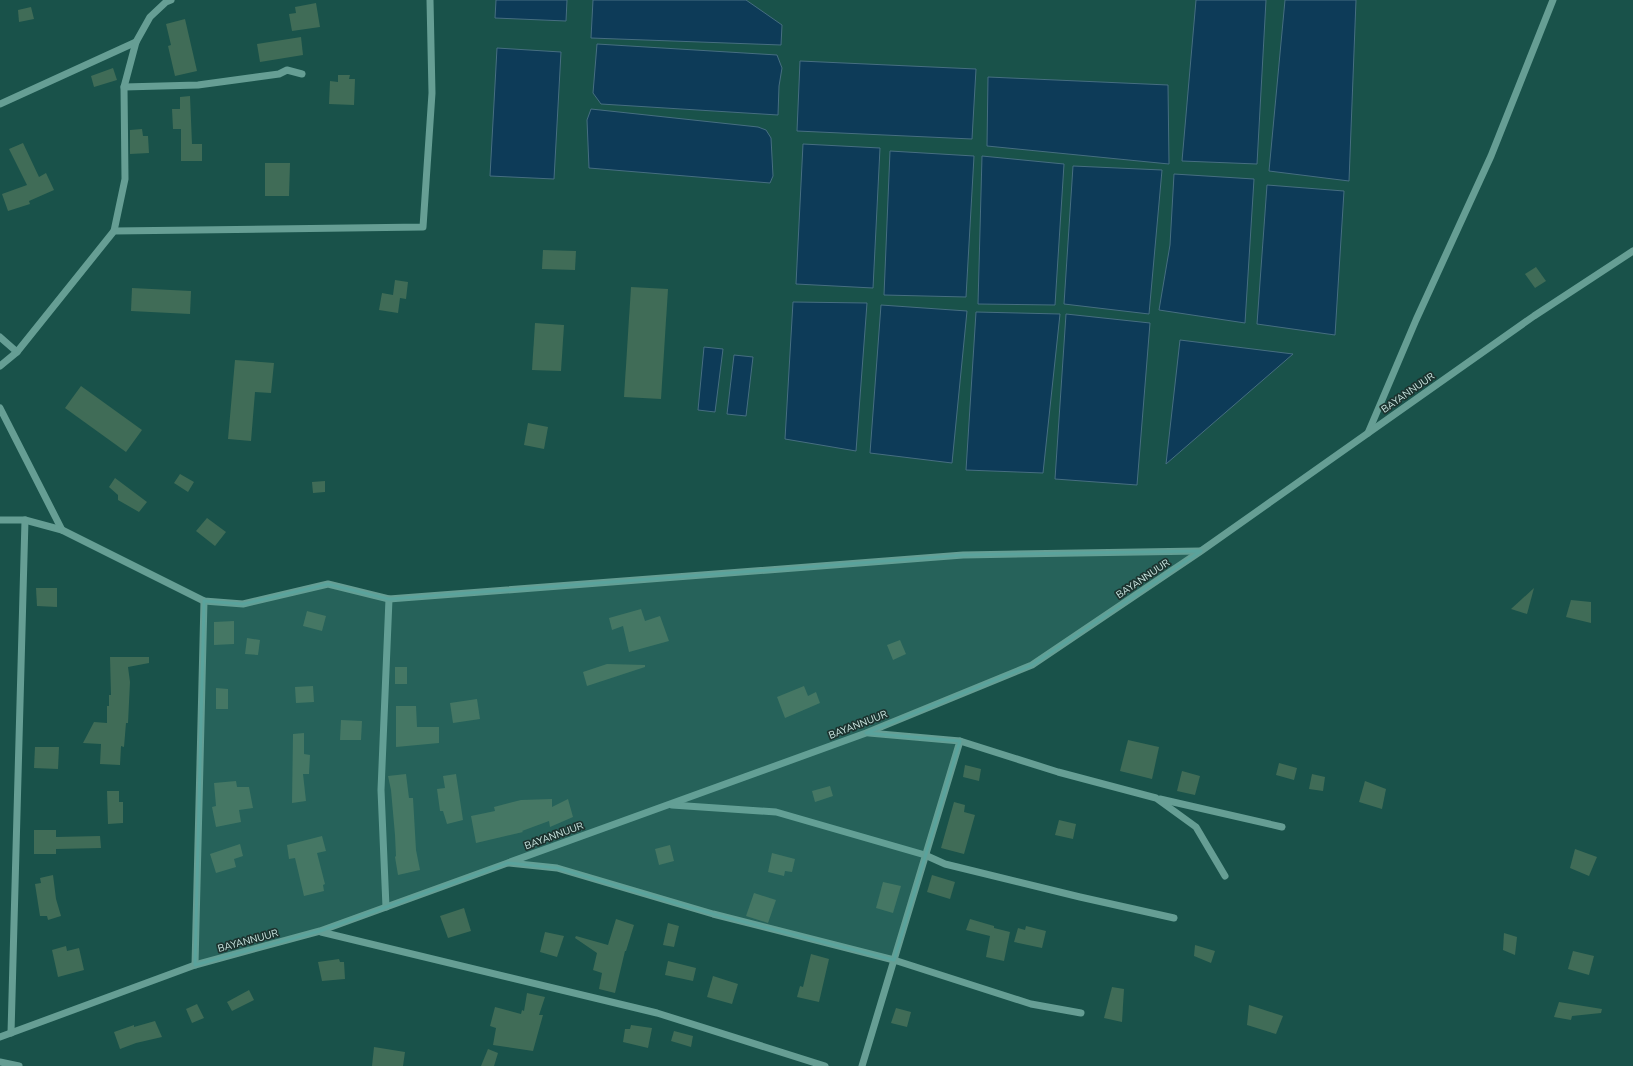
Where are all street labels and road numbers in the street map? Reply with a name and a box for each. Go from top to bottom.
street label: BAYANNUUR [1379,369,1438,417]
street label: BAYANNUUR [1113,556,1173,602]
street label: BAYANNUUR [827,707,890,743]
street label: BAYANNUUR [522,819,586,853]
street label: BAYANNUUR [216,926,280,956]

